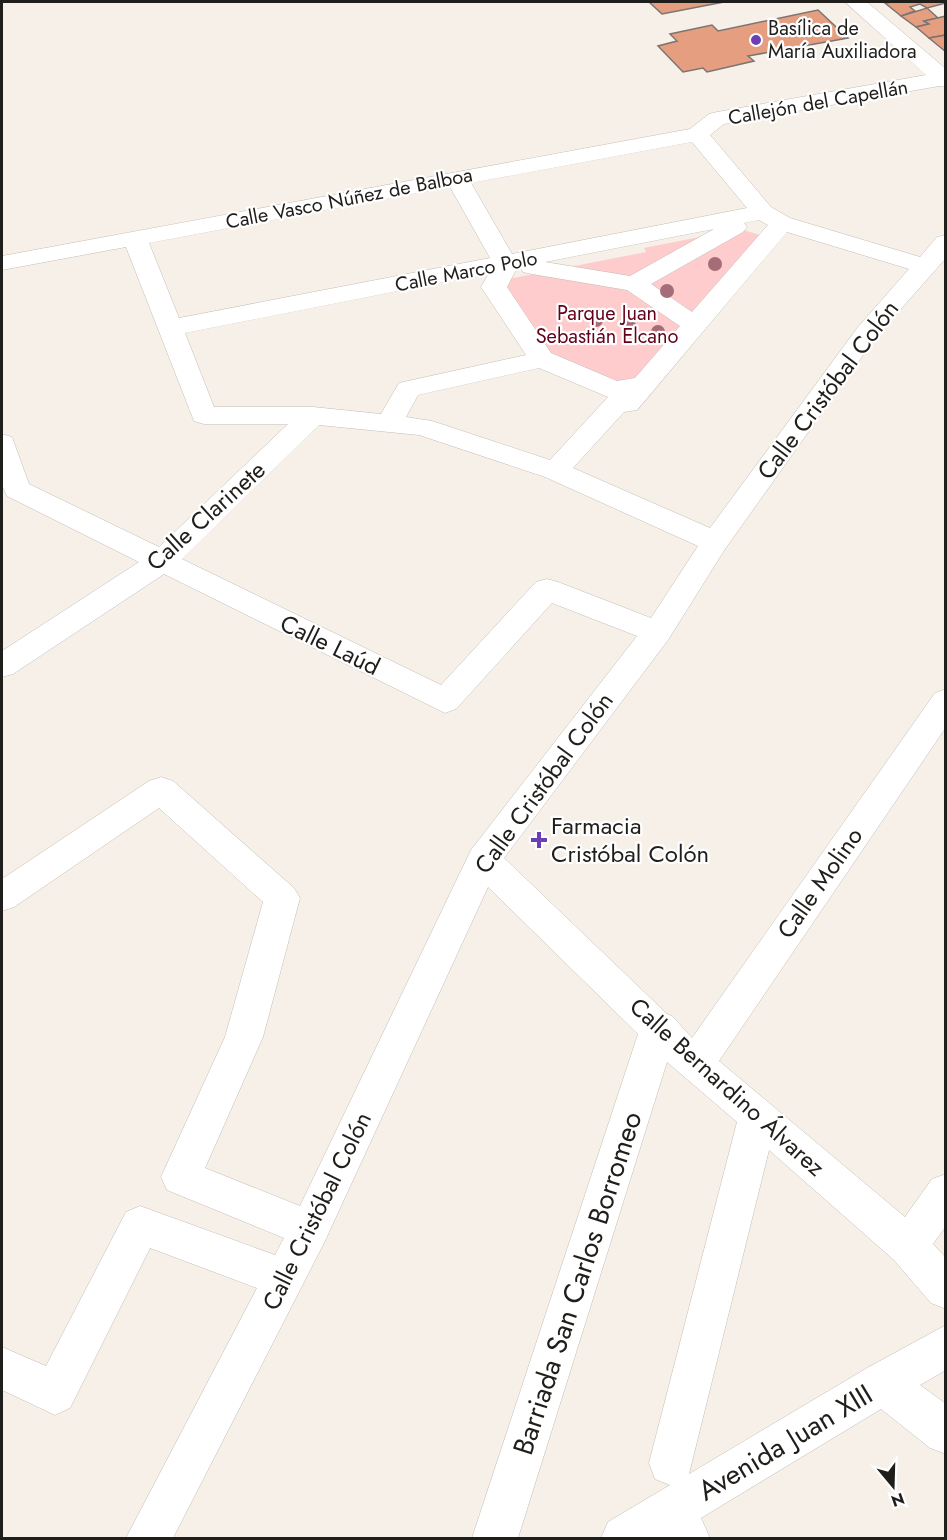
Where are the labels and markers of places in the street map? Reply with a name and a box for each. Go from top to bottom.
place label: Basílica de María Auxiliadora [768,14,917,66]
marker: Basílica de María Auxiliadora [749,33,763,47]
place label: Farmacia Cristóbal Colón [551,808,709,871]
marker: Farmacia Cristóbal Colón [532,833,546,847]

